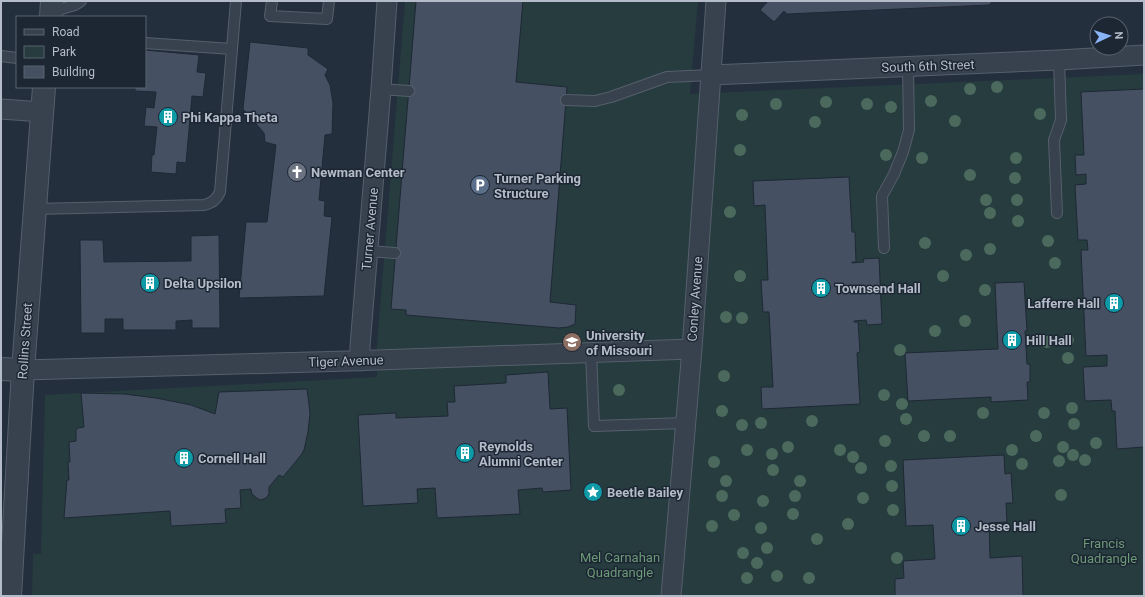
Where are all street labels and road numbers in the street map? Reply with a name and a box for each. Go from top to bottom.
street label: South 6th Street [881,57,975,75]
street label: Turner Avenue [359,187,381,271]
street label: Conley Avenue [685,256,705,342]
street label: Rollins Street [15,302,35,380]
street label: Tiger Avenue [308,352,384,370]

